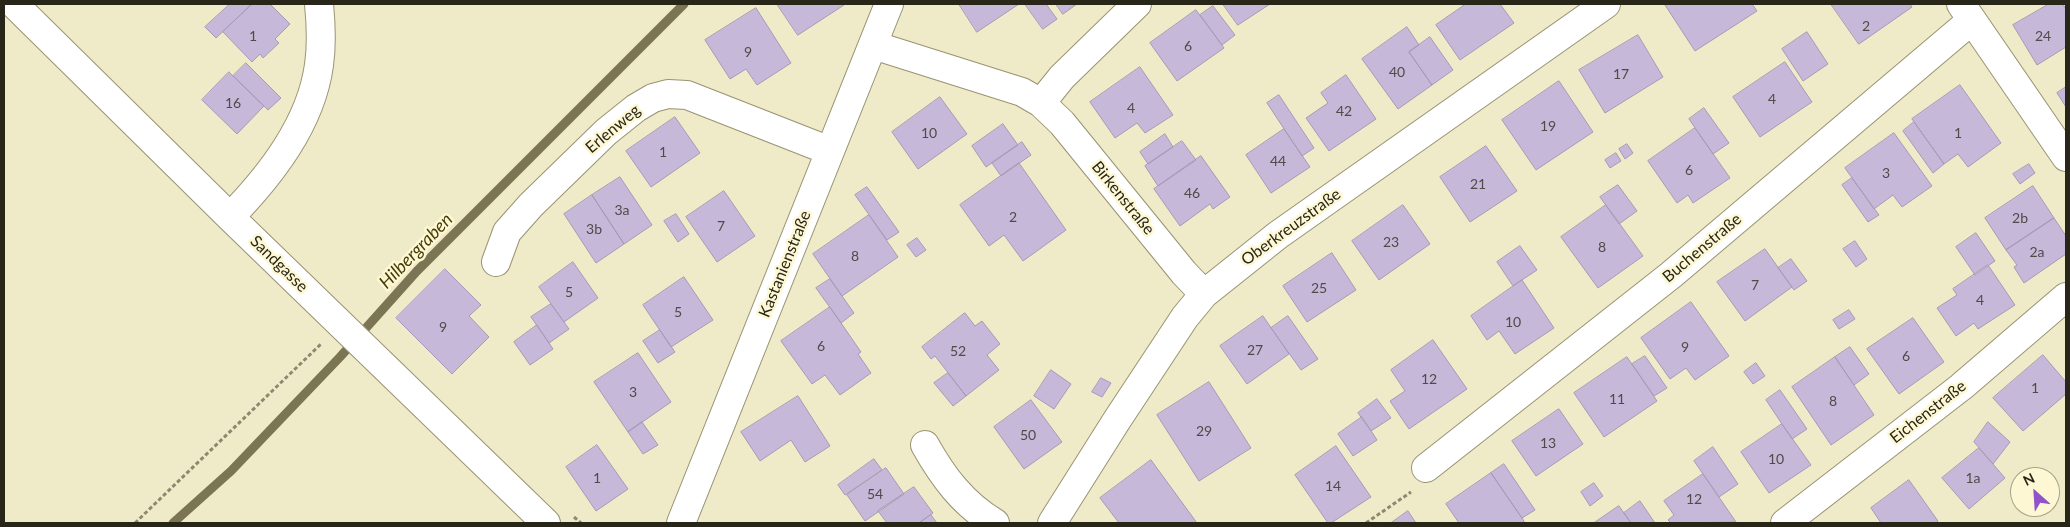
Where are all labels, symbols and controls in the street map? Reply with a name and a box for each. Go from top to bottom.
house number: 2 [1862,18,1870,34]
house number: 1 [249,28,257,44]
house number: 24 [2035,28,2051,44]
house number: 6 [1184,38,1192,54]
house number: 9 [744,44,752,60]
house number: 40 [1389,64,1405,80]
house number: 17 [1613,66,1629,82]
house number: 4 [1768,91,1776,107]
house number: 16 [225,95,241,111]
house number: 4 [1127,100,1135,116]
street label: Erlenweg [582,101,644,157]
house number: 42 [1336,103,1352,119]
house number: 19 [1540,118,1556,134]
house number: 10 [921,125,937,141]
house number: 1 [1954,125,1962,141]
house number: 1 [659,144,667,160]
house number: 44 [1270,153,1286,169]
street label: Birkenstraße [1088,157,1158,239]
house number: 6 [1685,162,1693,178]
house number: 3 [1882,165,1890,181]
house number: 21 [1470,176,1486,192]
house number: 46 [1184,185,1200,201]
street label: Oberkreuzstraße [1238,185,1344,269]
house number: 3a [614,202,630,218]
street label: Kastanienstraße [755,208,815,320]
water label: Hilbergraben [375,209,457,293]
house number: 2 [1009,209,1017,225]
street label: Buchenstraße [1659,209,1745,287]
house number: 2b [2012,210,2028,226]
house number: 7 [717,218,725,234]
house number: 3b [586,221,602,237]
street label: Sandgasse [246,232,312,296]
house number: 23 [1383,234,1399,250]
house number: 8 [1598,239,1606,255]
house number: 2a [2029,244,2045,260]
house number: 8 [851,248,859,264]
house number: 7 [1751,277,1759,293]
house number: 25 [1311,280,1327,296]
house number: 5 [565,284,573,300]
house number: 4 [1976,292,1984,308]
house number: 5 [674,304,682,320]
house number: 10 [1505,314,1521,330]
house number: 9 [439,319,447,335]
house number: 6 [817,338,825,354]
house number: 9 [1681,339,1689,355]
house number: 27 [1247,342,1263,358]
house number: 52 [950,343,966,359]
house number: 6 [1902,348,1910,364]
house number: 12 [1421,371,1437,387]
street label: Eichenstraße [1886,376,1970,448]
house number: 1 [2031,380,2039,396]
house number: 3 [629,384,637,400]
house number: 11 [1609,391,1625,407]
house number: 8 [1829,393,1837,409]
house number: 29 [1196,423,1212,439]
house number: 50 [1020,427,1036,443]
house number: 13 [1540,435,1556,451]
house number: 10 [1768,451,1784,467]
north arrow [2010,467,2060,517]
text: N [2020,469,2037,489]
house number: 1 [593,470,601,486]
house number: 1a [1965,470,1981,486]
house number: 14 [1325,478,1341,494]
house number: 54 [867,486,883,502]
house number: 12 [1686,491,1702,507]

